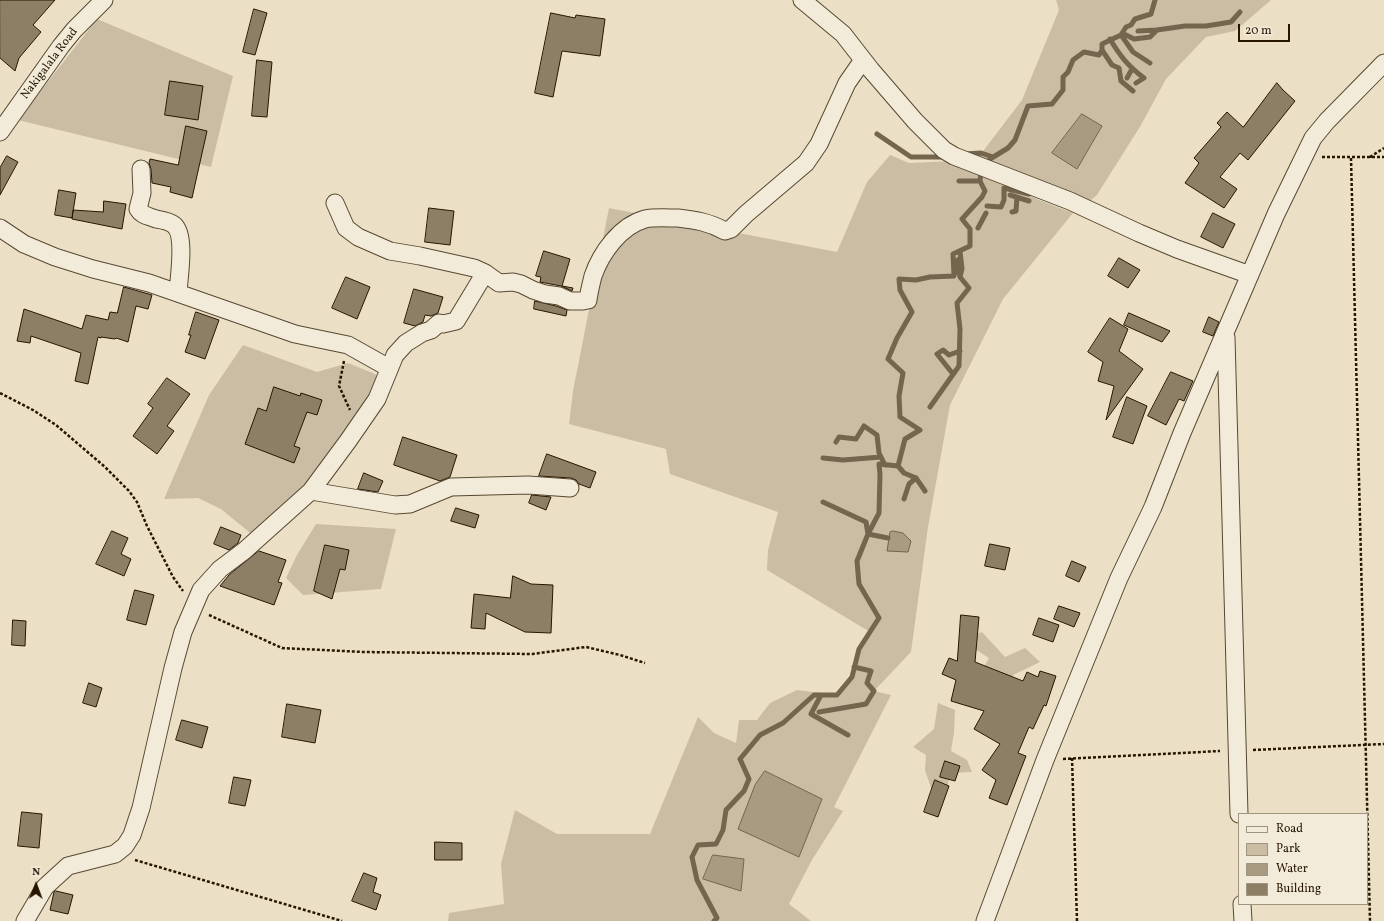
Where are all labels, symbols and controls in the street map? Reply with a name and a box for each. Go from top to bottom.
scale bar [1240,16,1292,42]
text: 20 m [1245,23,1272,39]
street label: Nakigalala Road [18,25,82,103]
legend [1238,813,1368,905]
text: Road [1276,821,1303,837]
text: Park [1276,841,1301,857]
text: Water [1276,861,1308,877]
north arrow [16,865,56,905]
text: N [32,865,40,880]
text: Building [1276,881,1321,897]

